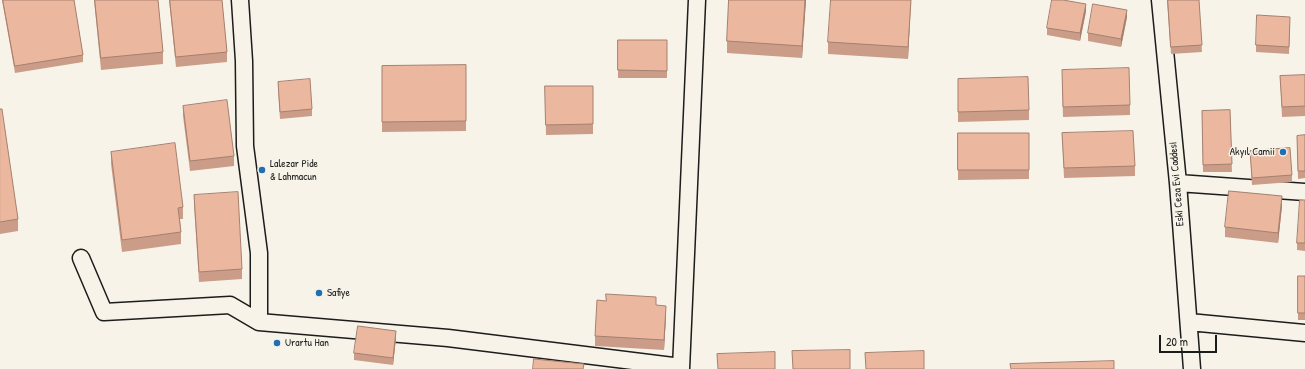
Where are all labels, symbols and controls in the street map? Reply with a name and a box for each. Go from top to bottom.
street label: Eski Ceza Evi Caddesi [1167,141,1187,227]
place label: Akyıl Camii [1230,145,1275,159]
marker: Akyıl Camii [1278,147,1288,157]
place label: Lalezar Pide & Lahmacun [270,157,318,183]
marker: Lalezar Pide & Lahmacun [257,165,267,175]
place label: Safiye [327,286,350,300]
marker: Safiye [314,288,324,298]
scale bar [1161,327,1219,353]
text: 20 m [1166,333,1188,350]
place label: Urartu Han [285,336,329,350]
marker: Urartu Han [272,338,282,348]

